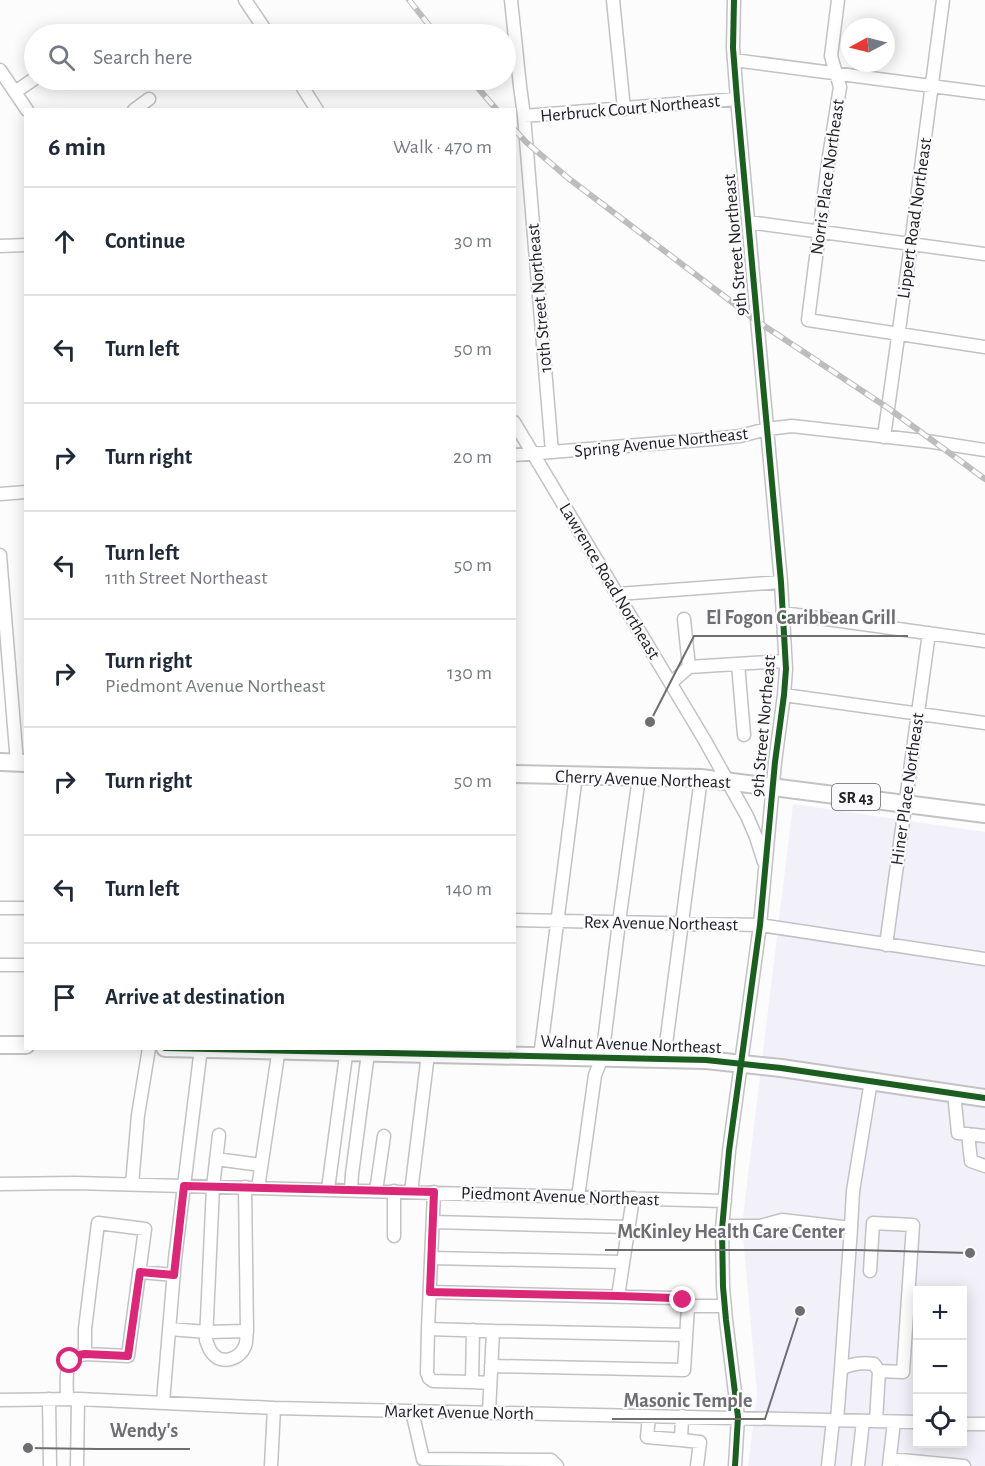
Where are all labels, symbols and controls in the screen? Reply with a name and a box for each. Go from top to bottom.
north arrow [841,18,895,72]
search box [24,24,516,90]
icon: search [45,41,78,74]
text: Search here [93,46,192,68]
street label: Herbruck Court Northeast [540,92,721,126]
street label: Norris Place Northeast [808,98,848,256]
text: 6 min [48,134,106,160]
street label: Lippert Road Northeast [895,136,935,300]
text: Walk · 470 m [393,137,492,157]
street label: 9th Street Northeast [721,173,751,317]
street label: 10th Street Northeast [524,222,555,373]
icon: ahead [48,225,81,258]
text: Continue [105,230,185,252]
text: 30 m [454,231,492,251]
icon: left [48,333,81,366]
text: Turn left [105,338,179,360]
text: 50 m [454,339,492,359]
street label: Spring Avenue Northeast [573,425,749,461]
icon: right [48,441,81,474]
text: Turn right [105,446,192,468]
text: 20 m [453,447,492,467]
street label: Lawrence Road Northeast [555,500,663,663]
text: Turn left [105,542,179,564]
icon: left [48,549,81,582]
text: 50 m [454,555,492,575]
text: 11th Street Northeast [105,568,268,588]
callout: El Fogon Caribbean Grill [694,598,908,636]
text: El Fogon Caribbean Grill [706,608,896,628]
text: Turn right [105,650,192,672]
street label: 9th Street Northeast [749,654,779,798]
icon: right [48,657,81,690]
text: 130 m [447,663,492,683]
text: Piedmont Avenue Northeast [105,676,325,696]
street label: Hiner Place Northeast [888,711,928,867]
icon: right [48,765,81,798]
street label: Cherry Avenue Northeast [555,768,731,792]
text: Turn right [105,770,192,792]
text: 50 m [454,771,492,791]
road number: SR 43 [832,784,880,810]
icon: left [48,873,81,906]
text: Turn left [105,878,179,900]
text: 140 m [446,879,492,899]
street label: Rex Avenue Northeast [584,914,739,934]
icon: arrive [48,981,81,1014]
text: Arrive at destination [105,986,285,1008]
street label: Walnut Avenue Northeast [540,1033,722,1057]
street label: Piedmont Avenue Northeast [461,1185,660,1209]
callout: McKinley Health Care Center [605,1212,857,1250]
text: McKinley Health Care Center [617,1222,845,1242]
route end [669,1286,695,1312]
map controls [913,1286,967,1448]
button: + [913,1286,967,1340]
button: − [913,1340,967,1394]
route start [56,1347,82,1373]
callout: Masonic Temple [612,1381,765,1419]
text: Masonic Temple [624,1391,752,1411]
button: locate [913,1394,967,1448]
street label: Market Avenue North [384,1403,534,1423]
callout: Wendy's [98,1411,190,1449]
text: Wendy's [110,1421,178,1441]

